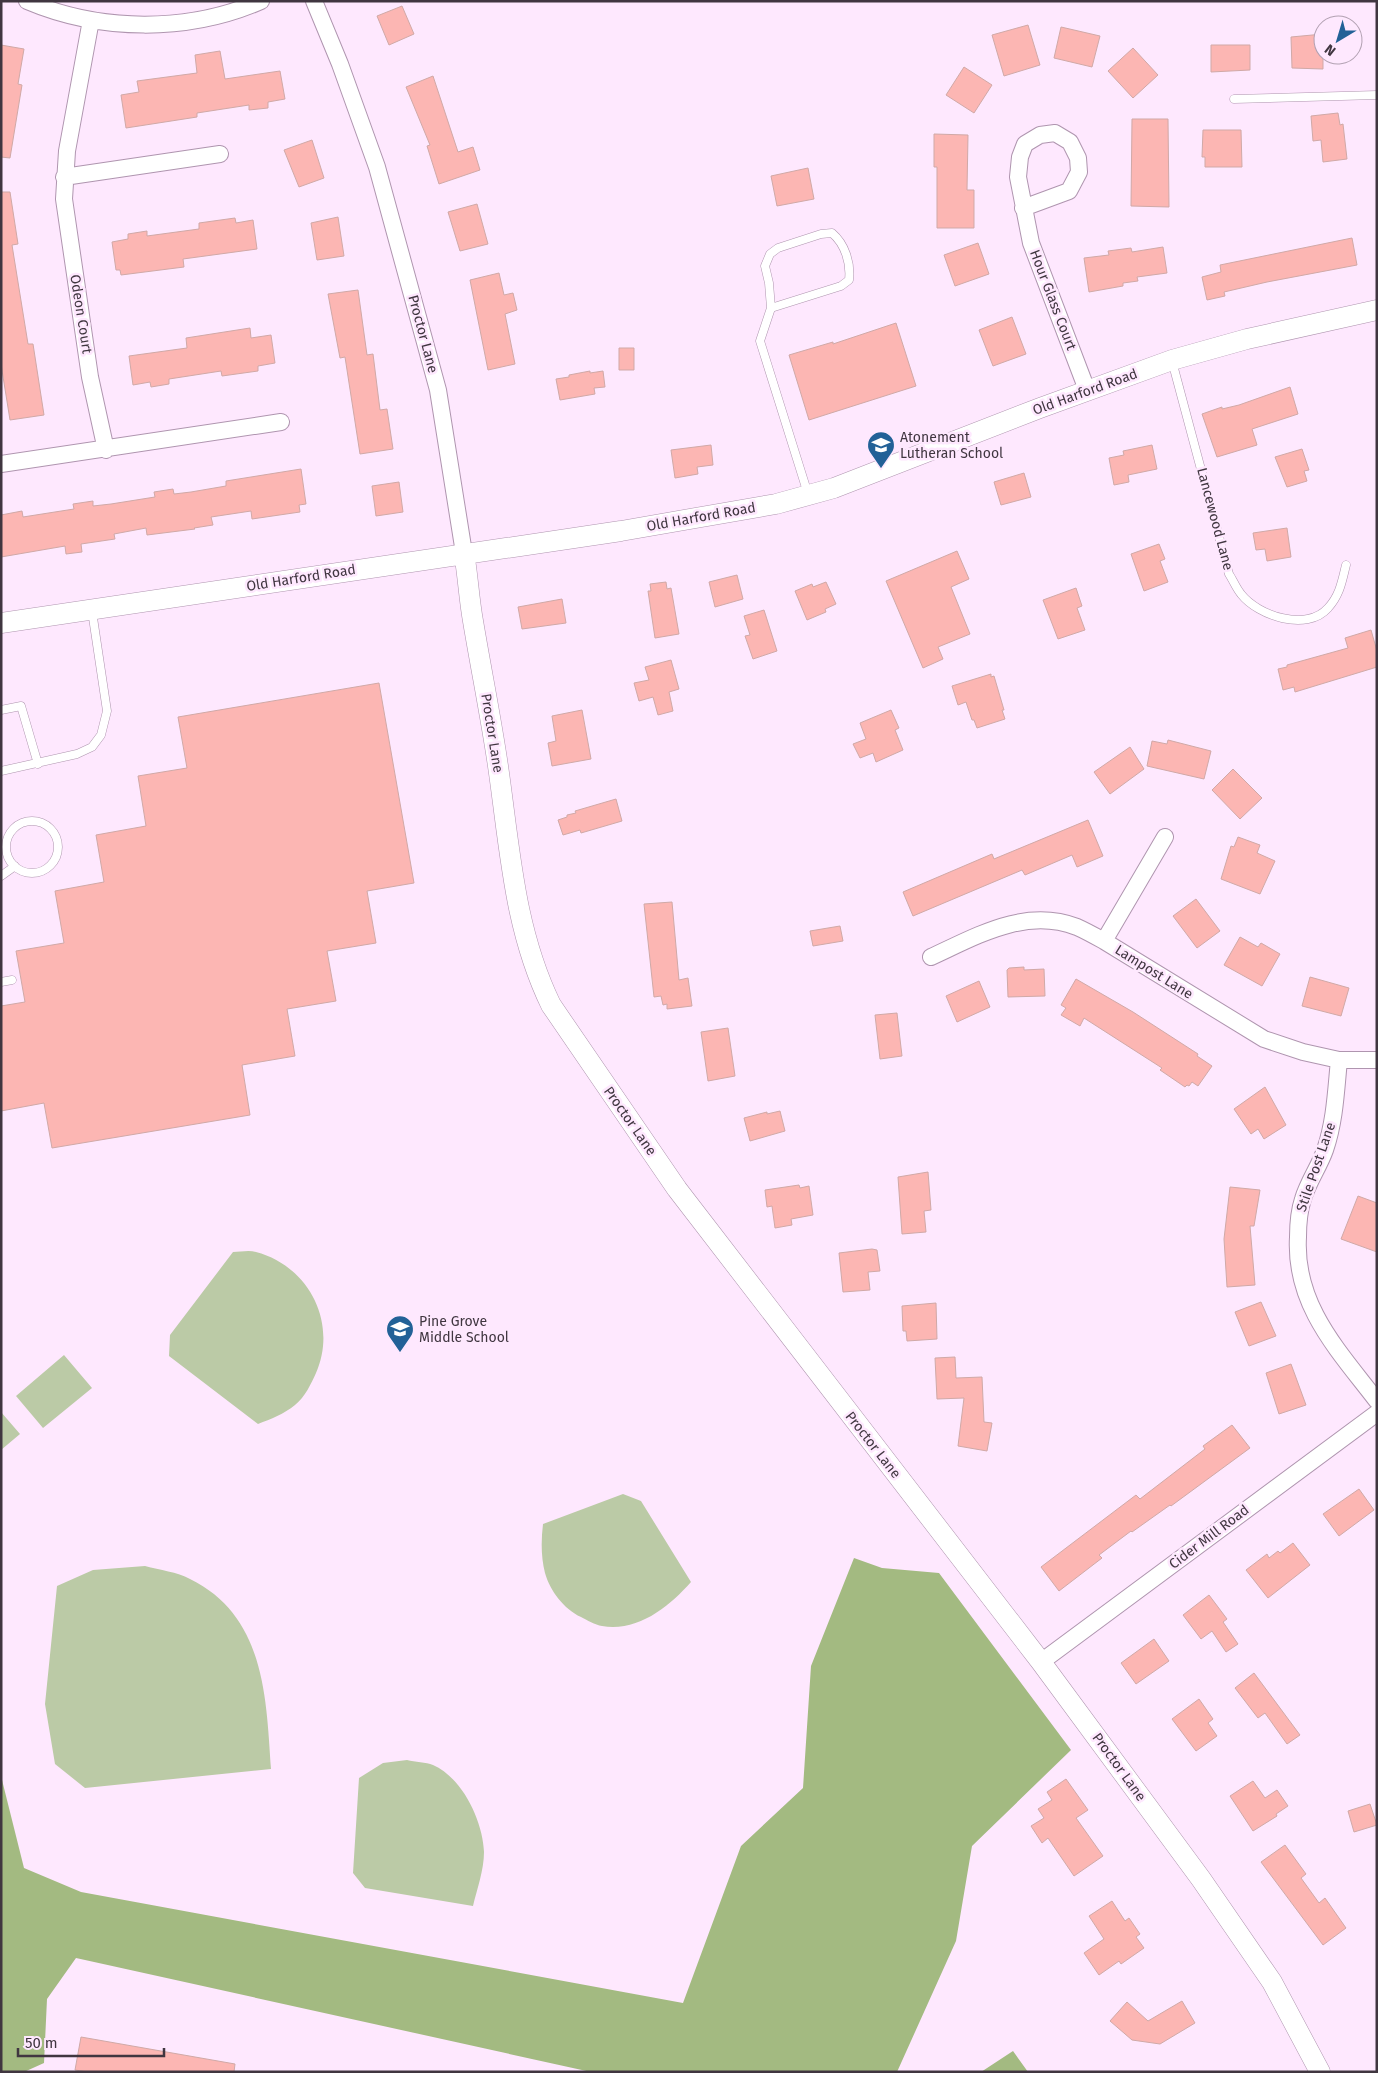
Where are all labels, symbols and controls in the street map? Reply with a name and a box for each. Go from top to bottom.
north arrow [1313,15,1363,65]
text: N [1321,40,1339,59]
street label: Hour Glass Court [1026,247,1080,354]
street label: Odeon Court [66,273,96,356]
street label: Proctor Lane [404,293,442,375]
street label: Old Harford Road [1030,365,1140,419]
place label: Atonement Lutheran School [900,429,1003,462]
school or university icon: Atonement Lutheran School [866,430,896,469]
street label: Lancewood Lane [1193,466,1237,572]
street label: Old Harford Road [645,499,757,535]
street label: Old Harford Road [245,561,357,595]
street label: Proctor Lane [477,692,507,774]
street label: Lampost Lane [1112,941,1196,1003]
street label: Proctor Lane [600,1083,660,1159]
street label: Stile Post Lane [1293,1120,1339,1214]
place label: Pine Grove Middle School [419,1313,509,1346]
school or university icon: Pine Grove Middle School [385,1314,415,1353]
street label: Proctor Lane [842,1408,904,1482]
street label: Cider Mill Road [1166,1501,1252,1573]
street label: Proctor Lane [1089,1730,1149,1804]
scale bar [18,2026,164,2058]
text: 50 m [25,2034,58,2052]

